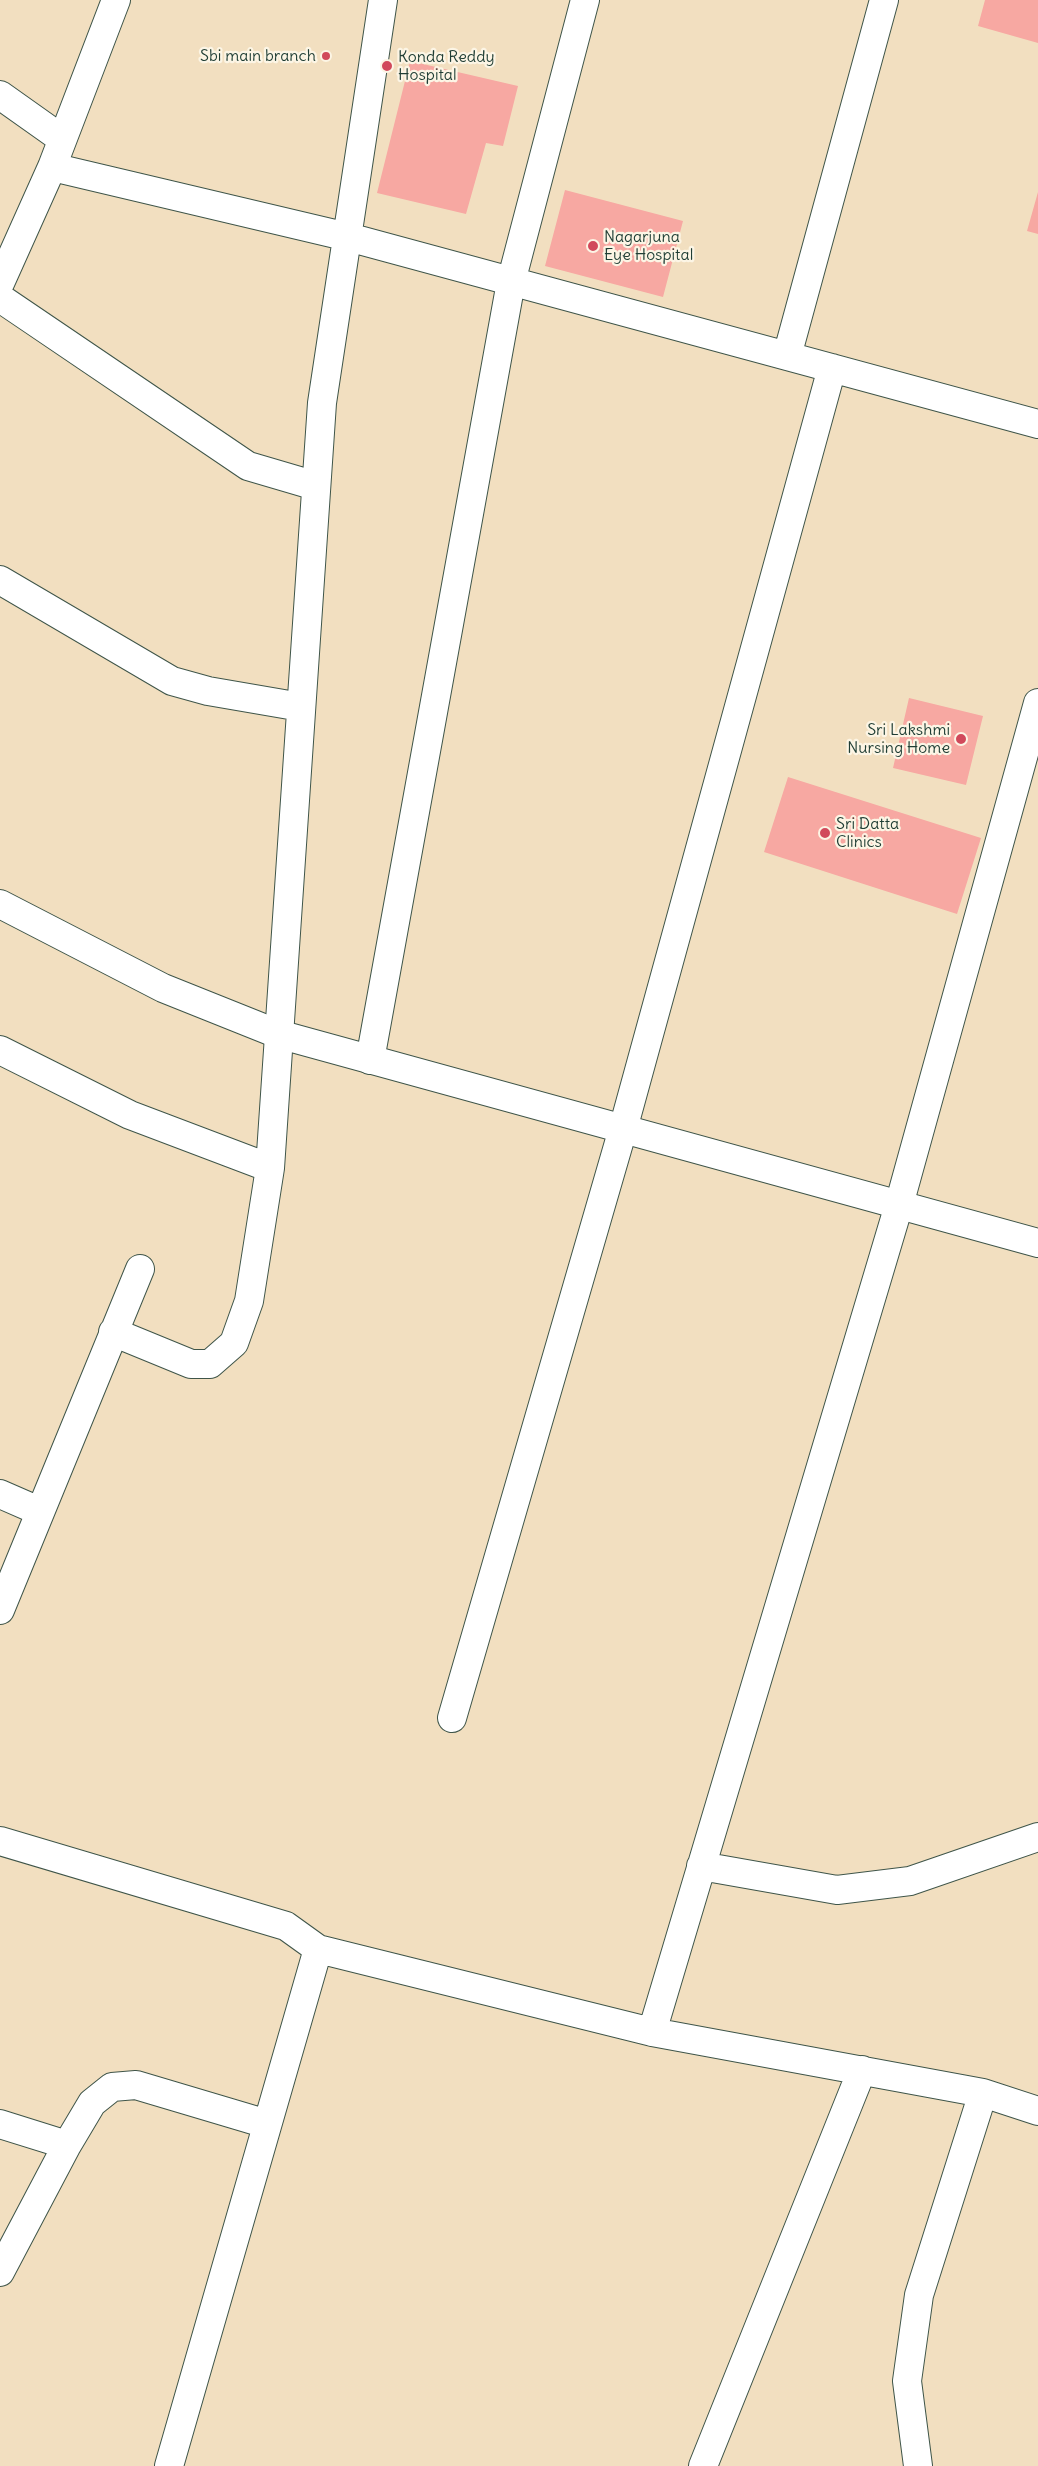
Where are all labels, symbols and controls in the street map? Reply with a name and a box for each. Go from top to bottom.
place label: Sbi main branch [200,46,316,66]
place label: Konda Reddy Hospital [398,47,495,85]
marker: Sbi main branch [320,50,332,62]
marker: Konda Reddy Hospital [380,59,394,73]
place label: Nagarjuna Eye Hospital [604,227,693,265]
marker: Nagarjuna Eye Hospital [586,239,600,253]
place label: Sri Lakshmi Nursing Home [847,720,950,758]
marker: Sri Lakshmi Nursing Home [954,732,968,746]
place label: Sri Datta Clinics [836,814,899,852]
marker: Sri Datta Clinics [818,826,832,840]

